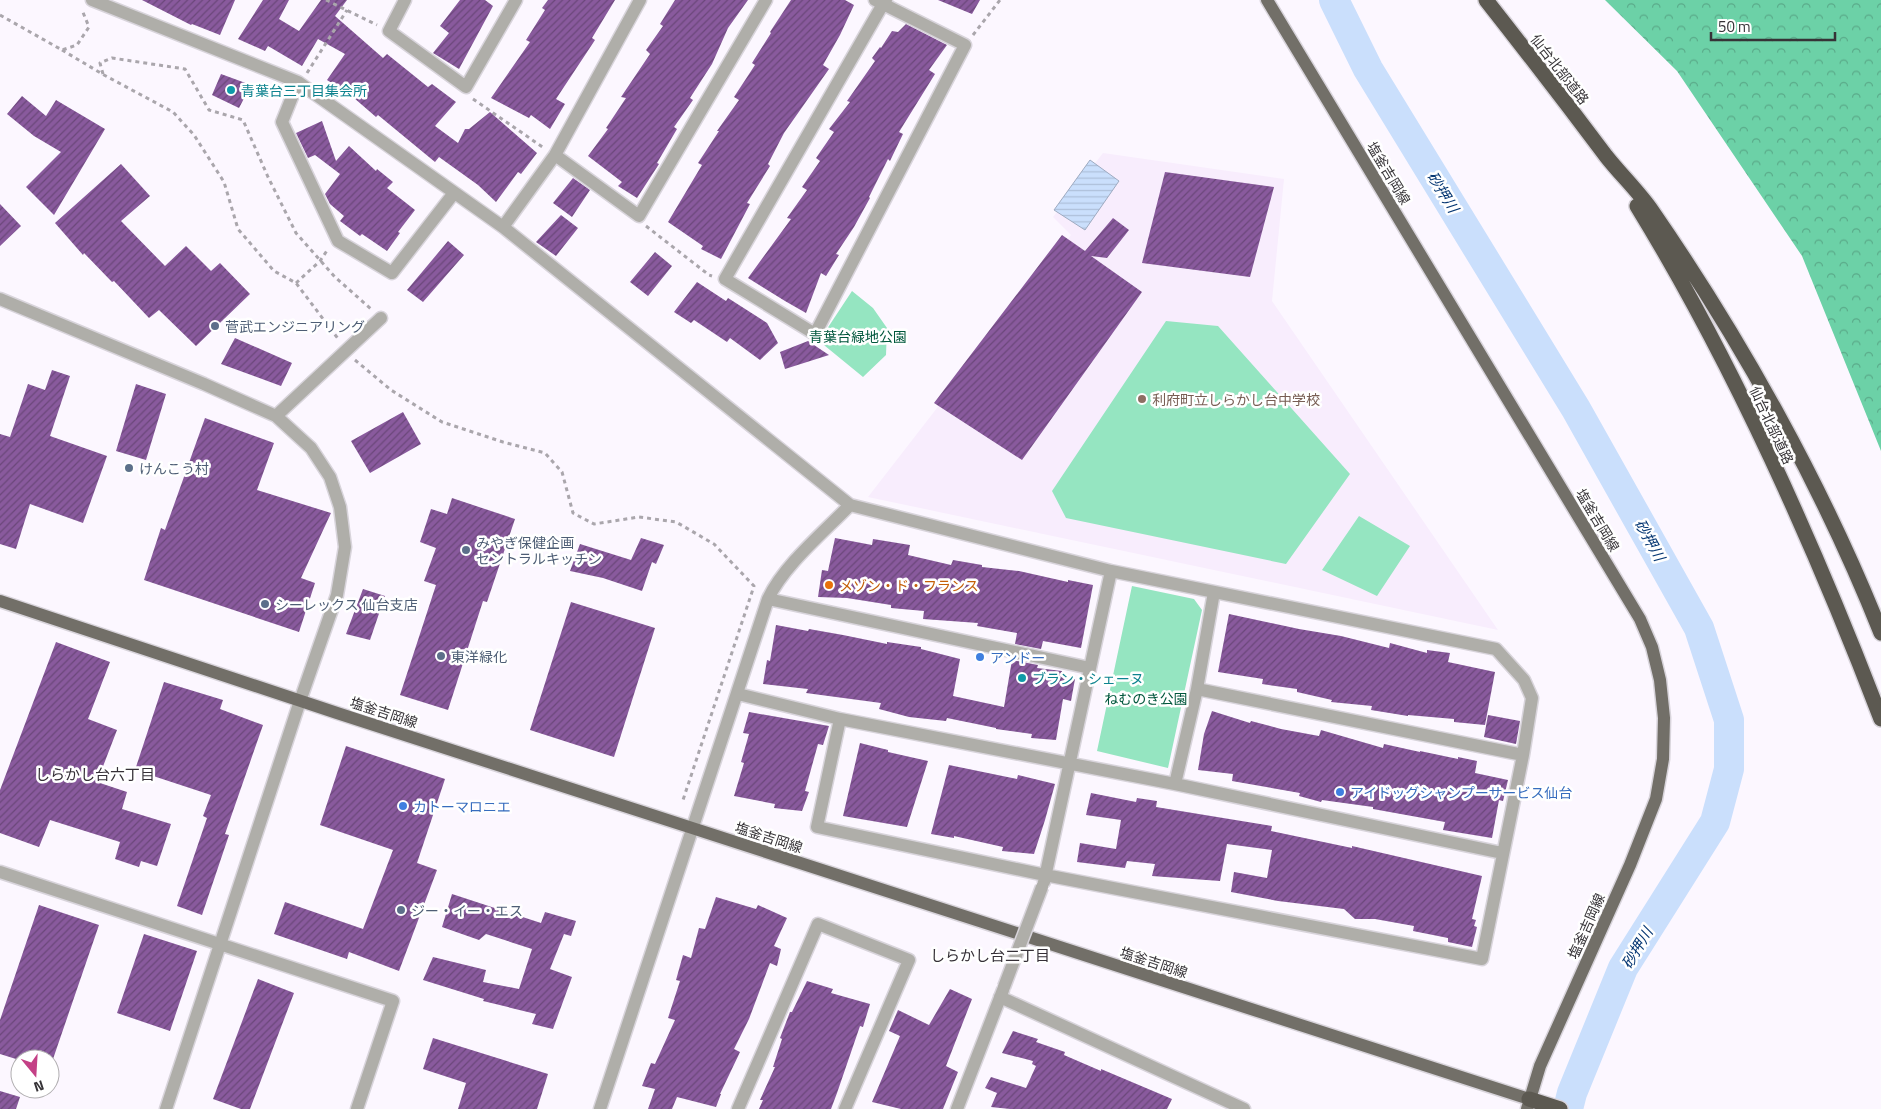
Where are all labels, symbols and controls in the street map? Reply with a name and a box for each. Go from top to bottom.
scale bar [1711,10,1835,42]
text: 50 m [1718,15,1751,38]
street label: 仙台北部道路 [1526,29,1594,109]
place label: 青葉台三丁目集会所 [241,80,367,101]
marker: 青葉台三丁目集会所 [225,84,237,96]
street label: 塩釜吉岡線 [1362,138,1416,208]
water label: 砂押川 [1421,167,1466,219]
place label: 菅武エンジニアリング [225,316,365,337]
marker: 菅武エンジニアリング [209,320,221,332]
park label: 青葉台緑地公園 [809,326,907,347]
street label: 仙台北部道路 [1745,382,1799,468]
place label: 利府町立しらかし台中学校 [1152,389,1320,410]
marker: 利府町立しらかし台中学校 [1136,393,1148,405]
place label: けんこう村 [139,458,209,479]
marker: けんこう村 [123,462,135,474]
street label: 塩釜吉岡線 [1571,485,1625,555]
water label: 砂押川 [1629,515,1672,567]
place label: みやぎ保健企画 セントラルキッチン [476,532,602,569]
marker: みやぎ保健企画 セントラルキッチン [460,544,472,556]
place label: メゾン・ド・フランス [839,575,979,596]
marker: メゾン・ド・フランス [823,579,835,591]
place label: シーレックス 仙台支店 [275,594,418,615]
marker: シーレックス 仙台支店 [259,598,271,610]
place label: 東洋緑化 [451,646,507,667]
place label: アンドー [990,647,1045,668]
marker: 東洋緑化 [435,650,447,662]
marker: アンドー [974,651,986,663]
place label: ブラン・シェーヌ [1032,668,1144,689]
marker: ブラン・シェーヌ [1016,672,1028,684]
park label: ねむのき公園 [1104,688,1188,709]
street label: 塩釜吉岡線 [347,691,421,733]
district label: しらかし台六丁目 [35,763,155,786]
place label: アイドッグシャンプーサービス仙台 [1350,782,1573,803]
marker: アイドッグシャンプーサービス仙台 [1334,786,1346,798]
place label: カトーマロニエ [413,796,511,817]
marker: カトーマロニエ [397,800,409,812]
street label: 塩釜吉岡線 [732,816,806,858]
street label: 塩釜吉岡線 [1562,890,1610,962]
place label: ジー・イー・エス [411,900,523,921]
marker: ジー・イー・エス [395,904,407,916]
water label: 砂押川 [1616,921,1659,973]
street label: 塩釜吉岡線 [1117,941,1191,983]
district label: しらかし台二丁目 [930,944,1050,967]
north arrow [10,1049,60,1099]
text: N [31,1075,47,1098]

